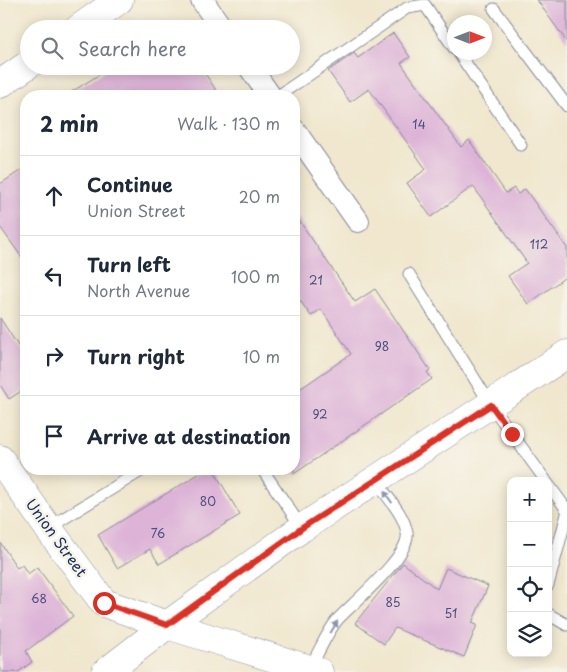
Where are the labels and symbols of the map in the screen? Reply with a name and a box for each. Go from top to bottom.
north arrow [447,15,492,60]
house number: 14 [412,115,426,133]
house number: 112 [530,235,548,253]
house number: 21 [309,271,323,289]
house number: 98 [375,337,389,355]
house number: 92 [312,405,328,423]
route end [501,423,524,446]
one-way arrow [383,491,393,504]
house number: 80 [200,492,216,510]
street label: Union Street [21,493,94,581]
house number: 76 [151,524,165,542]
house number: 68 [31,589,47,607]
route start [93,592,116,615]
house number: 85 [386,593,400,611]
house number: 51 [445,604,457,622]
one-way arrow [329,620,338,633]

